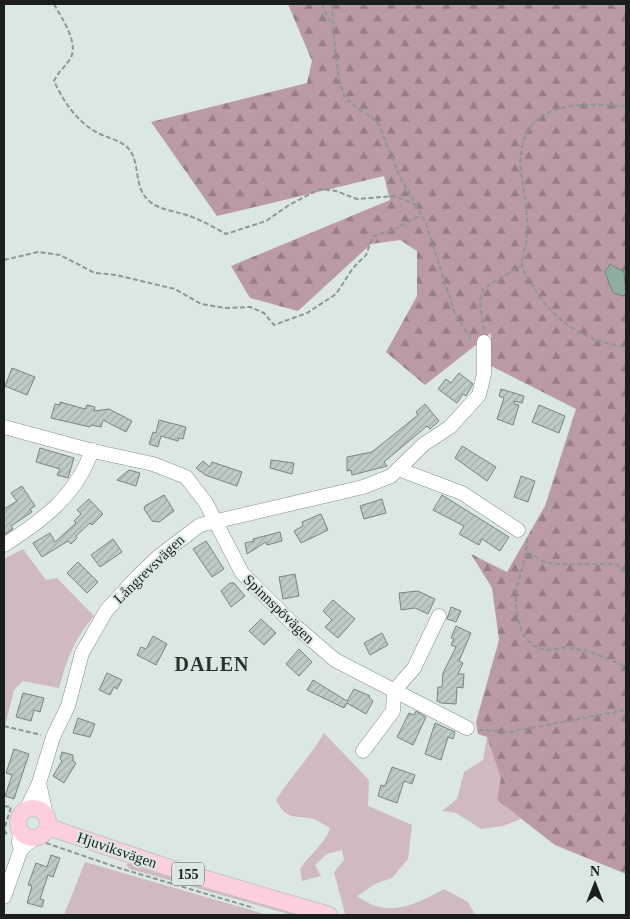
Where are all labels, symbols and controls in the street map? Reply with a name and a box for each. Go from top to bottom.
street label: Långrevsvägen [110,531,188,607]
street label: Spinnspövägen [240,571,318,647]
district label: DALEN [174,653,250,675]
street label: Hjuviksvägen [75,829,159,871]
north arrow [570,859,620,909]
road number: 155 [172,862,204,886]
text: N [590,864,600,879]

